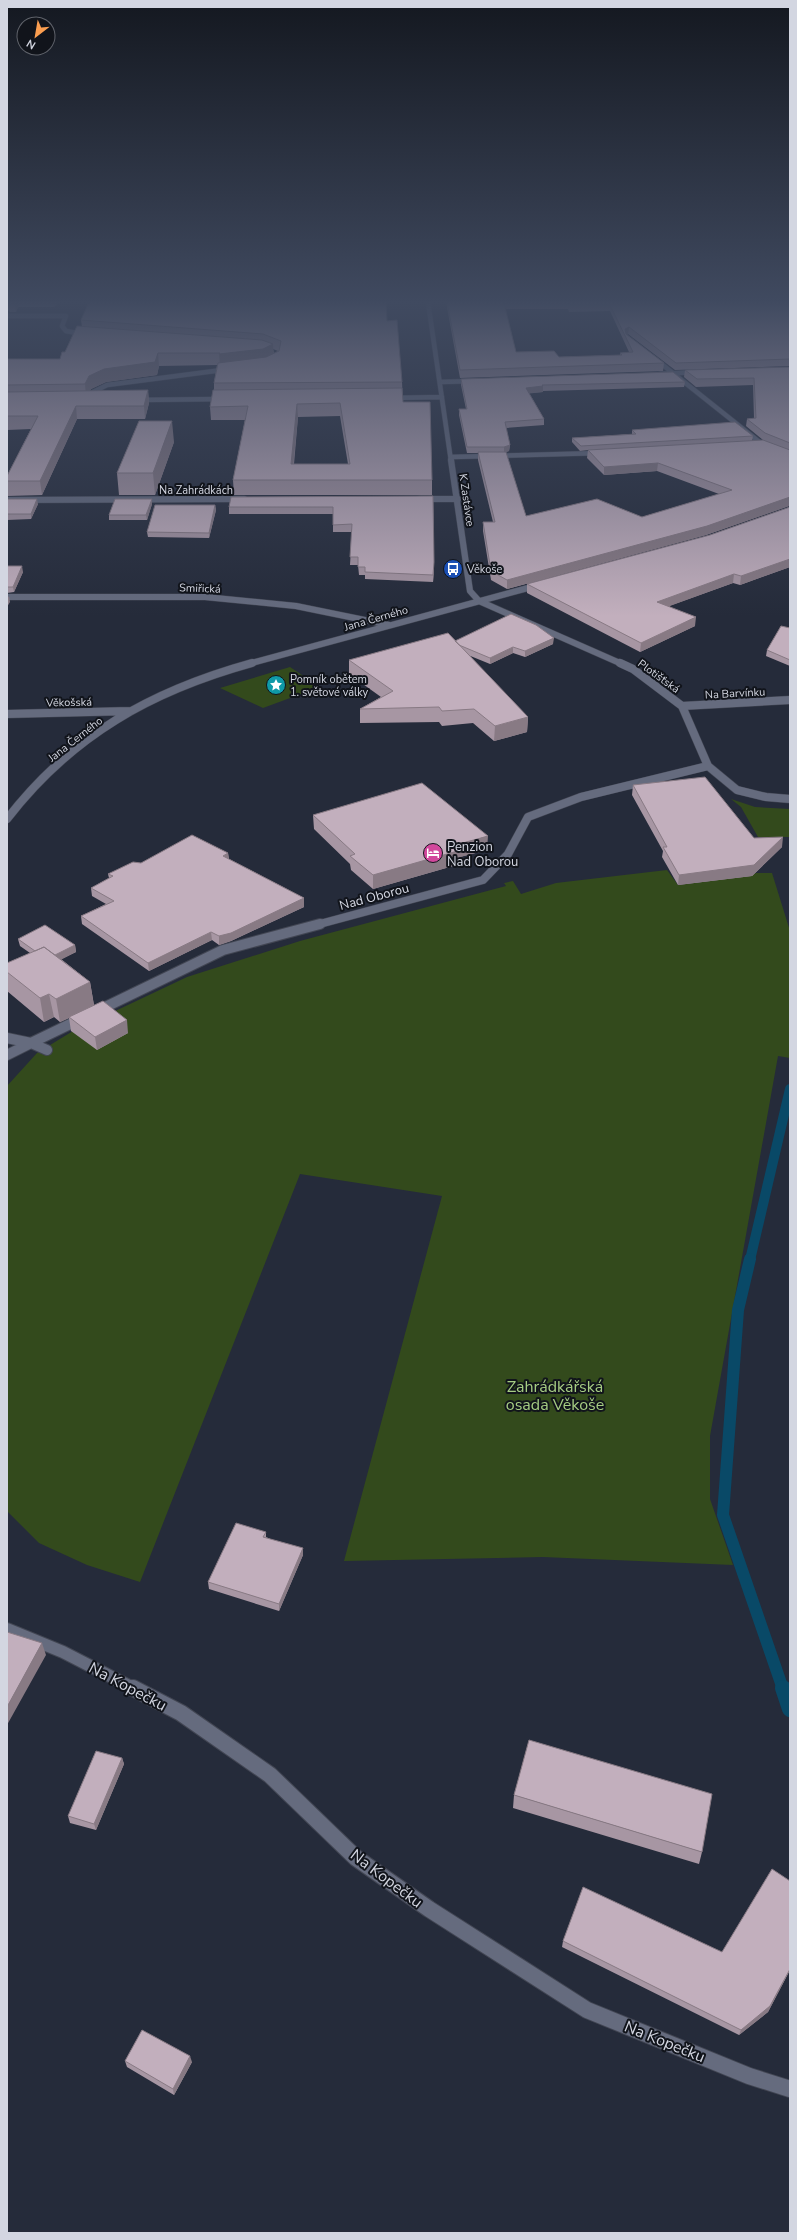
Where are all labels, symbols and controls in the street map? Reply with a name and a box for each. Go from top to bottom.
north arrow [16,16,56,56]
text: N [24,36,38,53]
street label: K Zastávce [455,473,478,528]
street label: Na Zahrádkách [159,483,233,498]
bus stop icon: Věkoše [442,558,464,580]
place label: Věkoše [466,562,503,577]
street label: Smiřická [179,580,221,597]
street label: Jana Černého [341,601,410,635]
street label: Plotišťská [635,656,683,697]
place label: Pomník obětem 1. světové války [290,672,369,700]
place icon: Pomník obětem 1. světové války [265,674,287,696]
street label: Na Barvínku [704,684,766,703]
street label: Věkošská [45,695,92,710]
street label: Jana Černého [43,713,106,766]
place label: Penzion Nad Oborou [447,838,518,871]
hotel icon: Penzion Nad Oborou [422,842,444,864]
street label: Nad Oborou [337,879,411,915]
park label: Zahrádkářská osada Věkoše [506,1376,604,1416]
street label: Na Kopečku [85,1657,170,1717]
street label: Na Kopečku [346,1844,427,1913]
street label: Na Kopečku [621,2016,708,2068]

